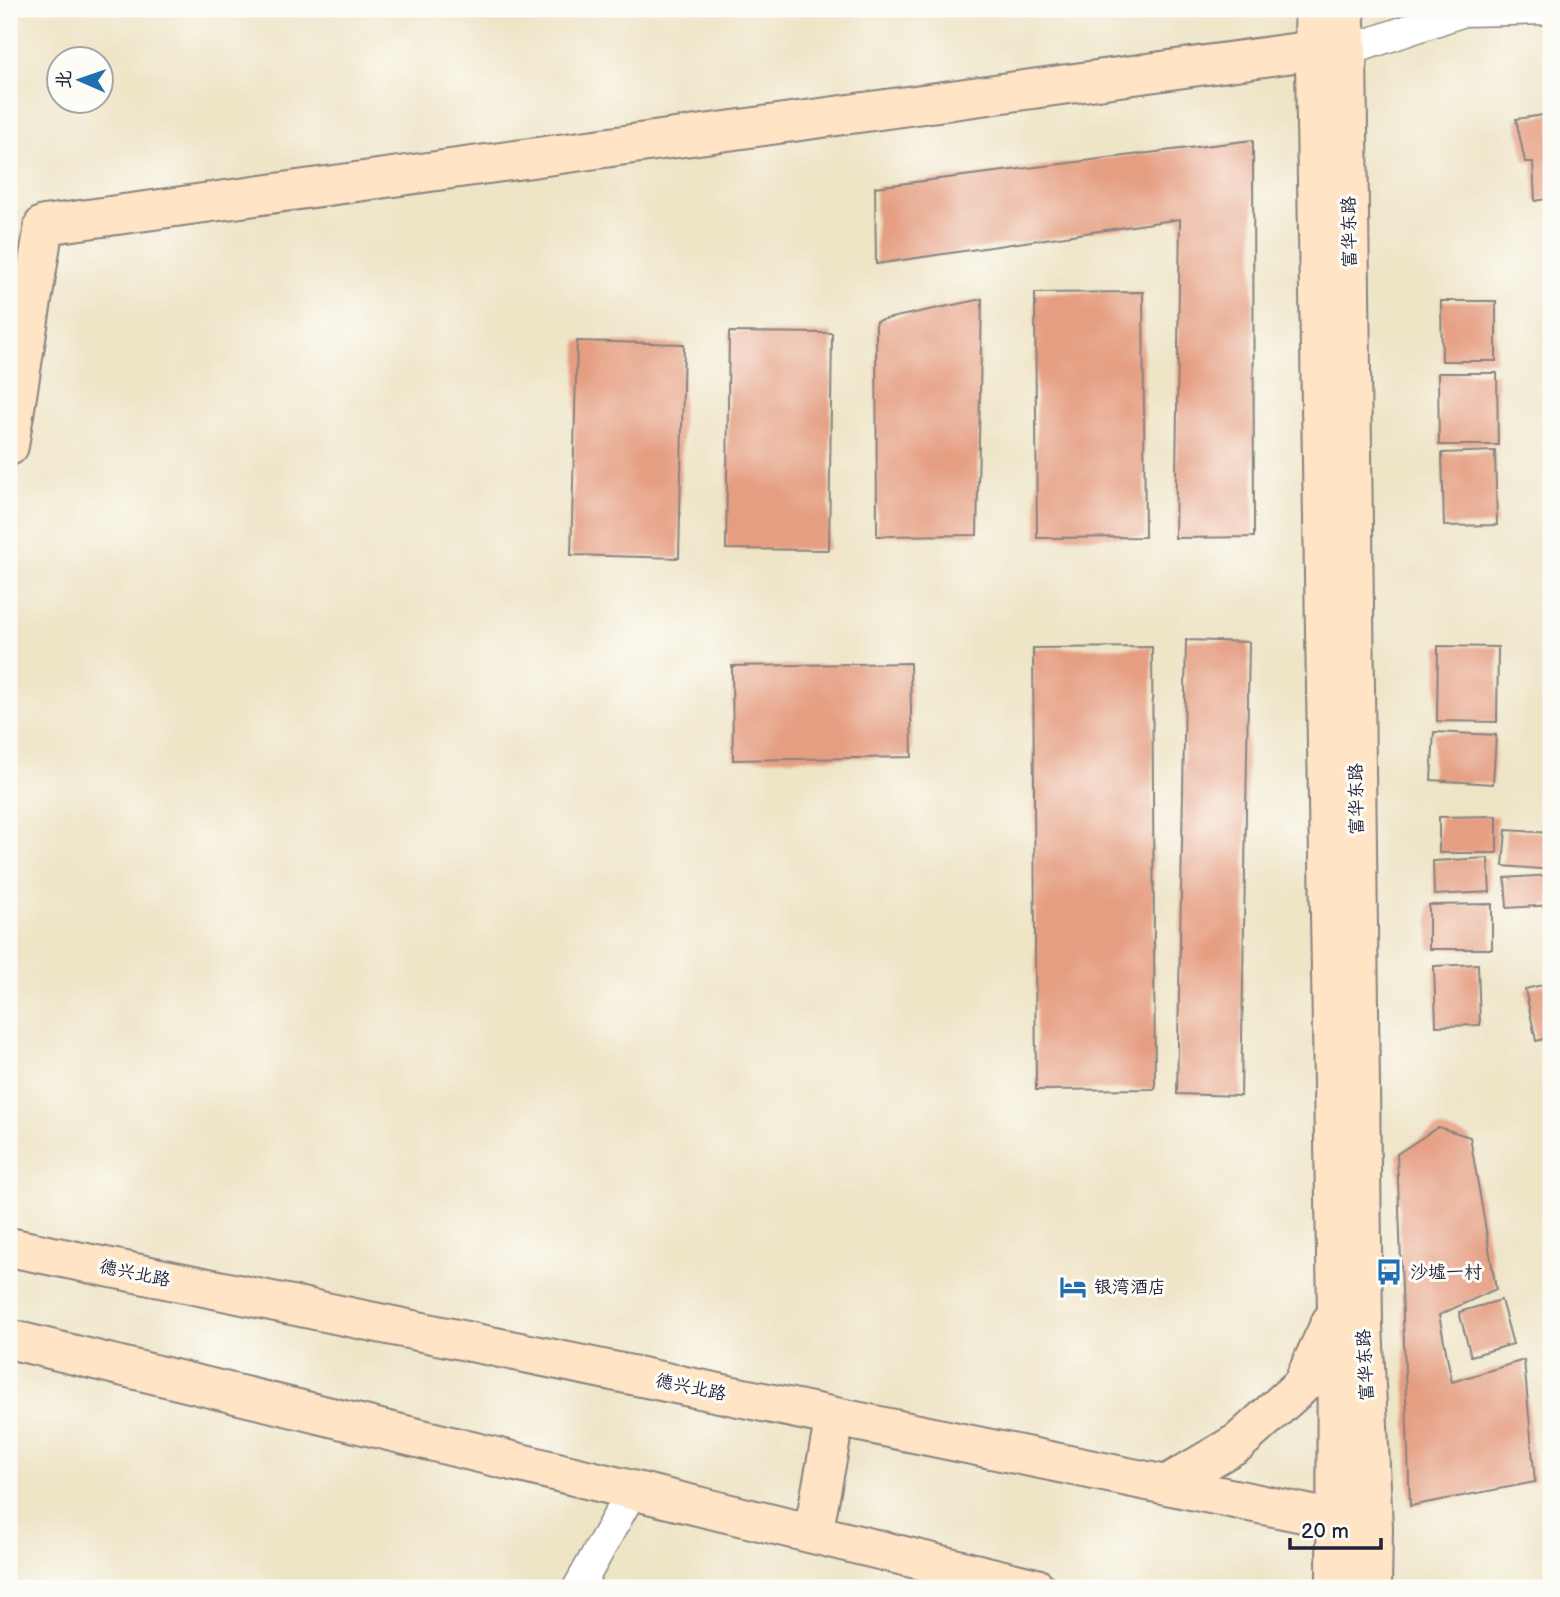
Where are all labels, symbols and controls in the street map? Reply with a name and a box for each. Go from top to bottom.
north arrow [46,46,116,116]
text: 北 [53,70,76,89]
street label: 富华东路 [1338,196,1361,268]
street label: 富华东路 [1345,763,1368,835]
street label: 德兴北路 [97,1256,172,1291]
bus stop icon: 沙墟一村 [1374,1257,1404,1287]
place label: 沙墟一村 [1410,1262,1482,1283]
hotel icon: 银湾酒店 [1058,1272,1088,1302]
place label: 银湾酒店 [1094,1277,1166,1298]
street label: 富华东路 [1353,1328,1378,1401]
street label: 德兴北路 [653,1370,728,1405]
scale bar [1290,1506,1382,1550]
text: 20 m [1301,1519,1349,1544]

